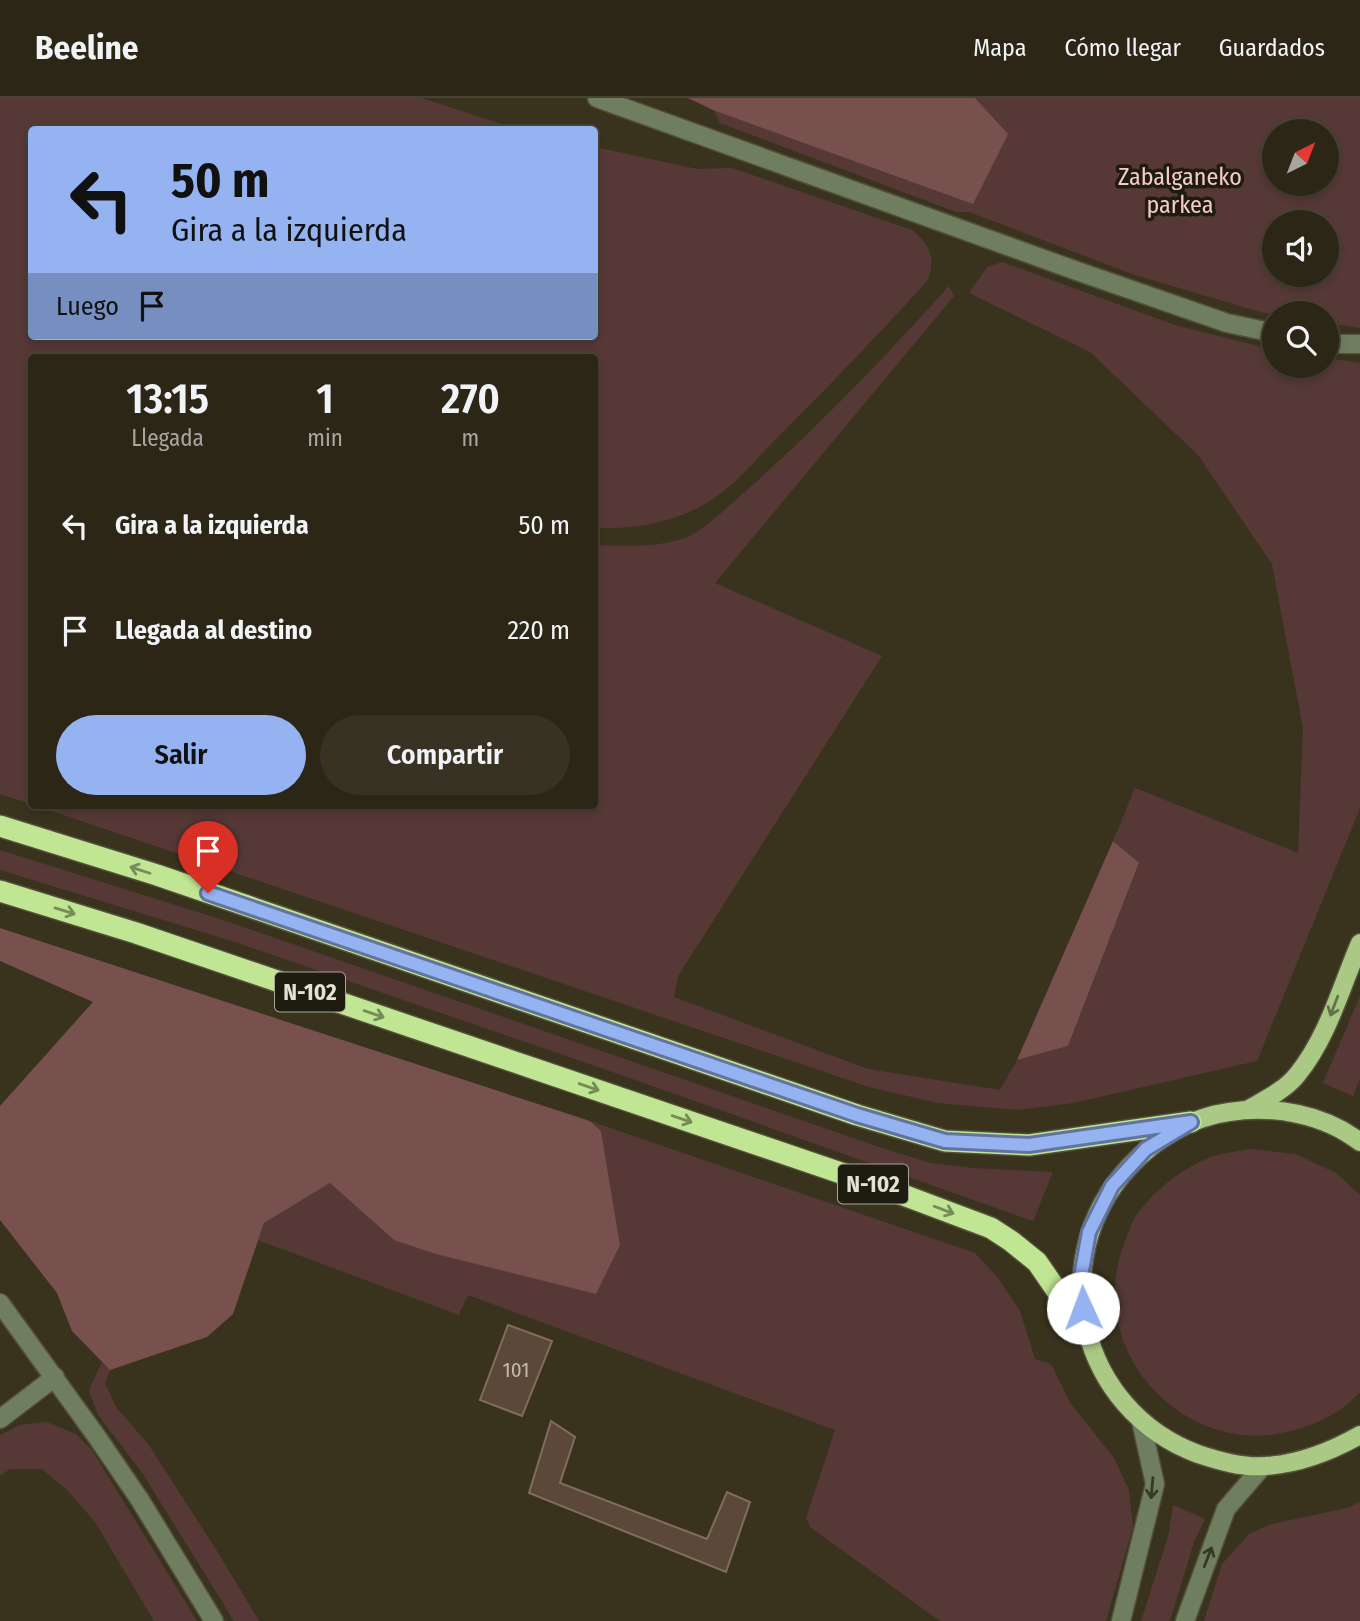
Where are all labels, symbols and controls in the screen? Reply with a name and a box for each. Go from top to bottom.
text: Beeline [35,28,139,68]
text: Mapa [973,34,1026,62]
text: Cómo llegar [1064,34,1181,62]
text: Guardados [1219,34,1325,62]
north arrow [1262,119,1339,196]
map controls [1262,119,1339,378]
text: 50 m [171,151,269,210]
icon: left [56,154,147,245]
park label: Zabalganeko parkea [1118,163,1242,219]
button: sound [1262,210,1339,287]
text: Gira a la izquierda [171,211,407,249]
icon: arrive [133,287,171,325]
text: Luego [56,291,119,322]
button: search [1262,301,1339,378]
text: 13:15 [126,374,209,424]
text: 1 [316,374,334,424]
text: 270 [441,374,500,424]
text: Llegada [131,424,204,452]
text: min [307,424,343,452]
text: m [462,424,479,452]
icon: left [56,507,94,545]
text: Gira a la izquierda [115,510,309,541]
text: 50 m [518,510,570,541]
icon: arrive [56,612,94,650]
text: Llegada al destino [115,615,312,646]
text: 220 m [507,615,570,646]
button: Salir [56,715,306,795]
button: Compartir [320,715,570,795]
pin [178,821,238,893]
icon: arrive [189,832,227,870]
one-way arrow [129,862,151,875]
one-way arrow [54,905,76,918]
road number: N-102 [275,972,345,1012]
one-way arrow [1327,994,1340,1016]
one-way arrow [363,1008,385,1021]
one-way arrow [578,1082,600,1094]
one-way arrow [671,1114,693,1126]
road number: N-102 [838,1164,908,1204]
one-way arrow [932,1205,954,1218]
position arrow [1046,1271,1120,1345]
house number: 101 [503,1357,529,1383]
one-way arrow [1145,1476,1158,1498]
one-way arrow [1203,1546,1215,1568]

